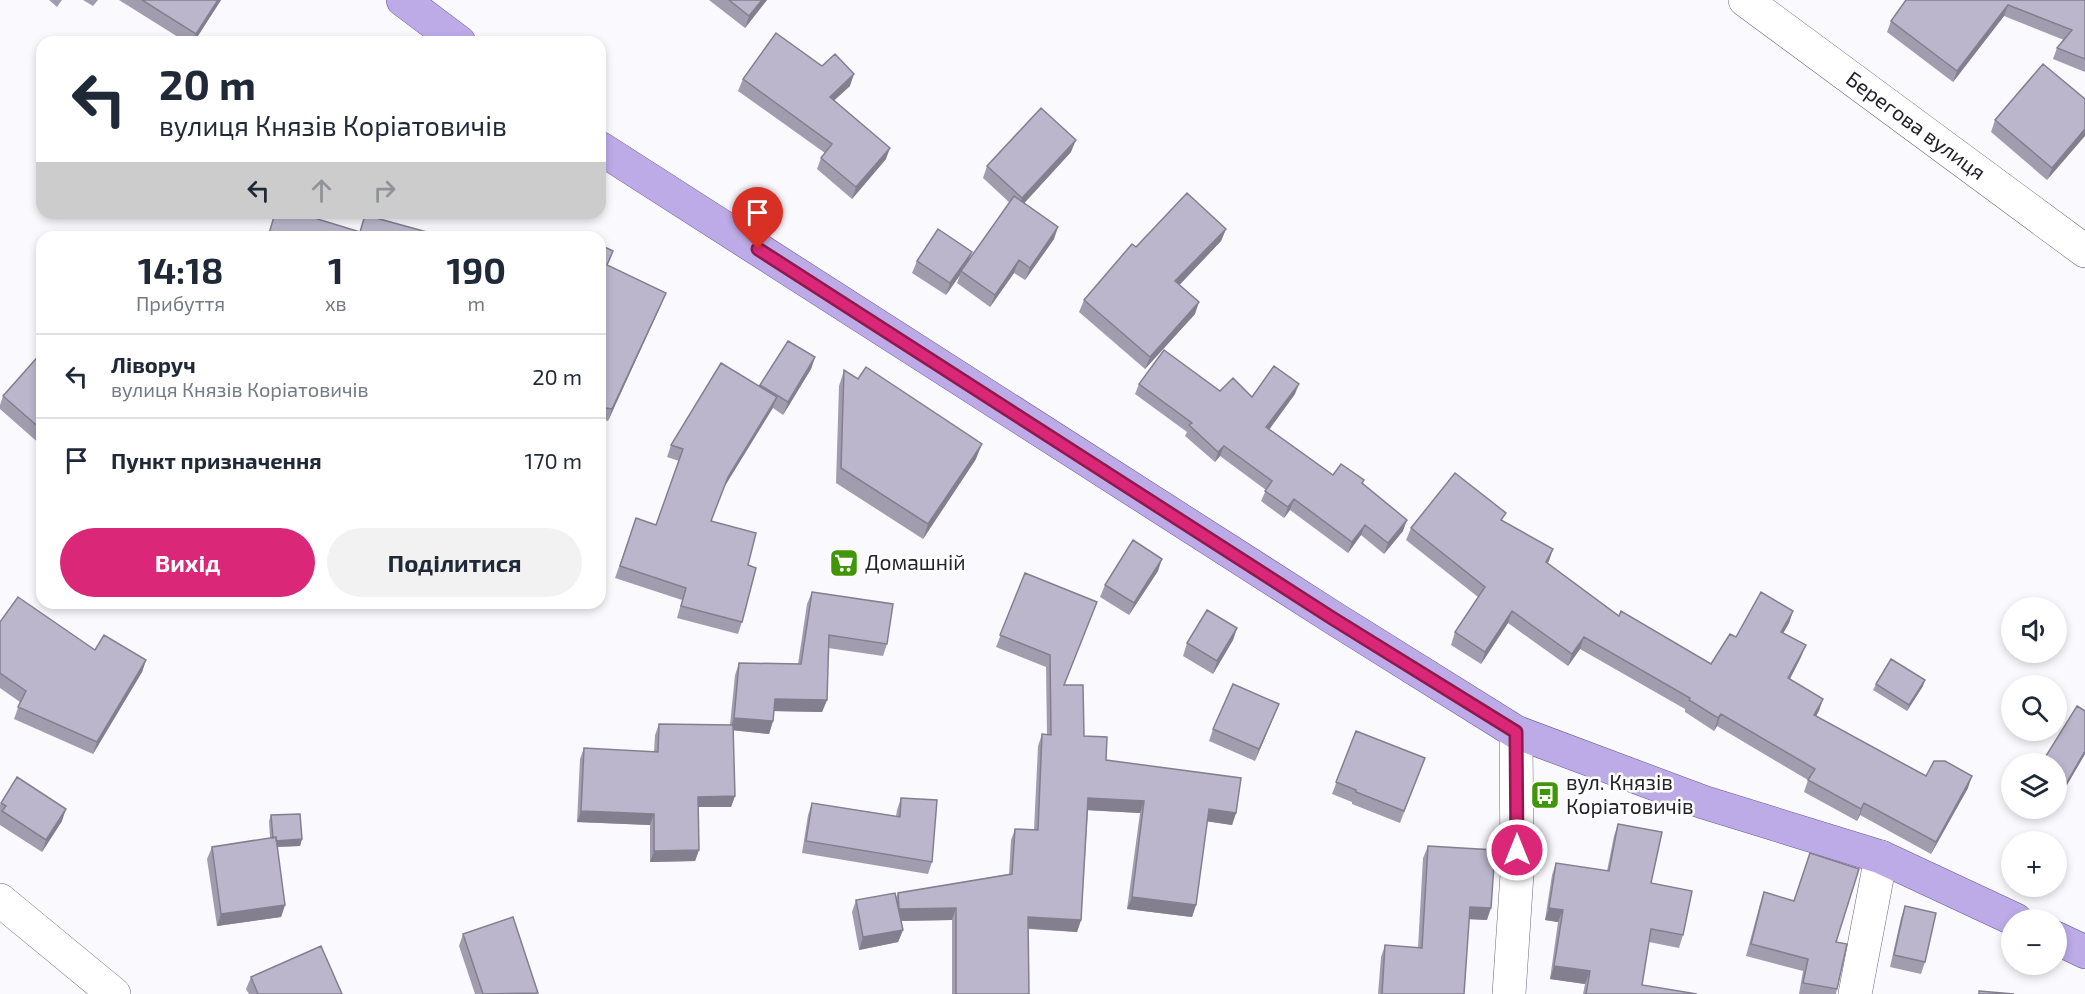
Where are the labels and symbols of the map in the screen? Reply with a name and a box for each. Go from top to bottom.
street label: Берегова вулиця [1842,65,1991,184]
pin [732,187,783,249]
supermarket icon: Домашній [828,547,860,579]
place label: Домашній [865,549,966,574]
place label: вул. Князів Коріатовичів [1566,769,1694,818]
bus stop icon: вул. Князів Коріатовичів [1529,779,1561,811]
position arrow [1485,818,1549,882]

